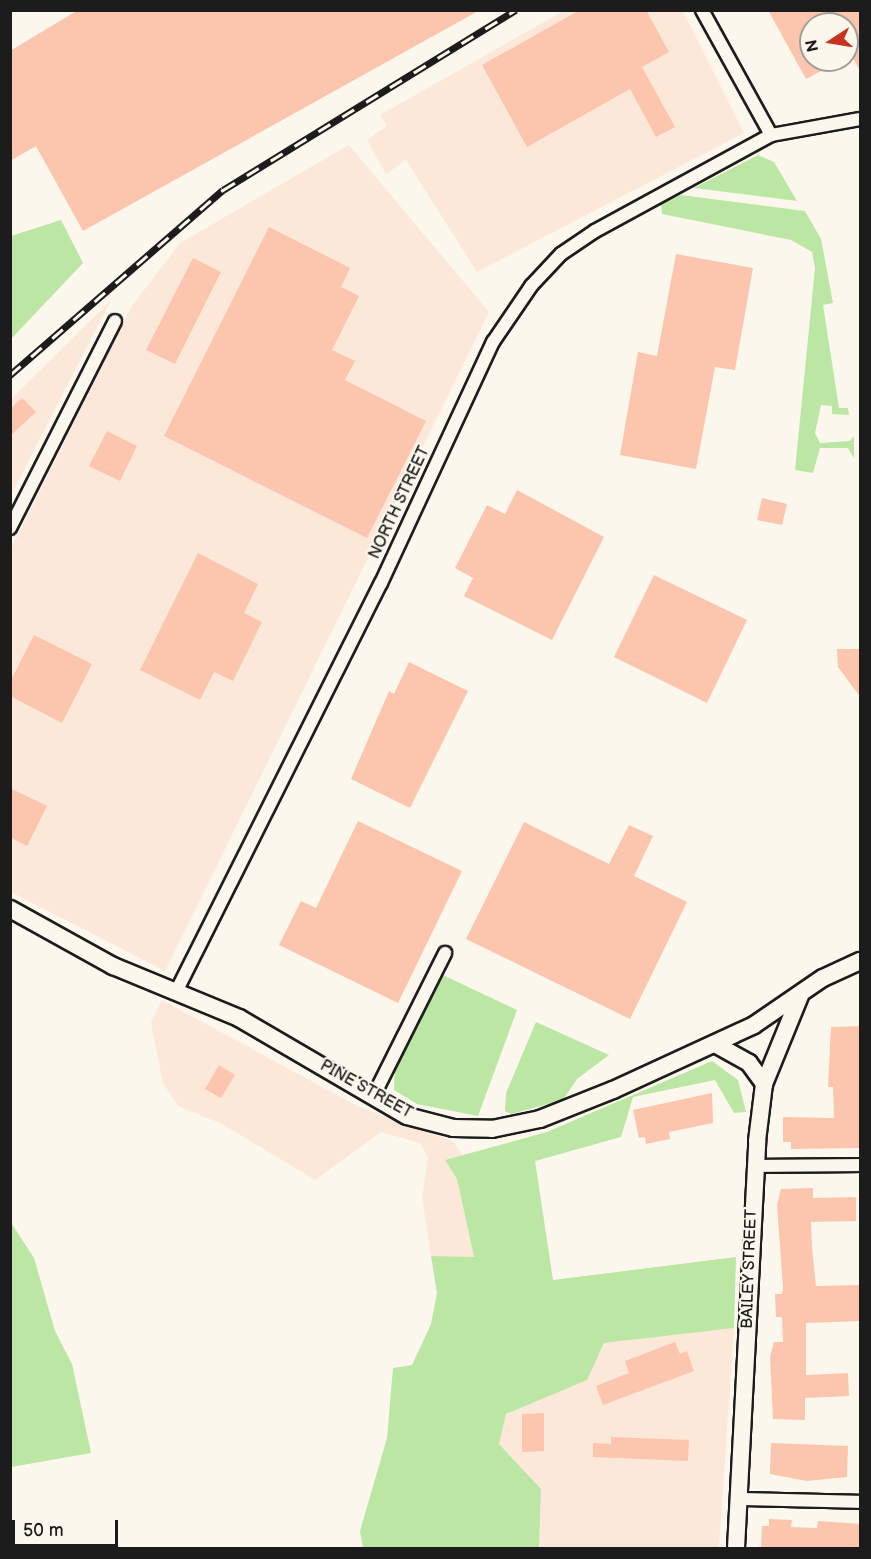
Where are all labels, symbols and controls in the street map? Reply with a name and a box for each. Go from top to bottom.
north arrow [799,12,859,72]
text: N [802,38,823,53]
street label: NORTH STREET [365,444,435,562]
street label: PINE STREET [316,1057,416,1123]
street label: BAILEY STREET [738,1209,762,1329]
scale bar [15,1508,122,1546]
text: 50 m [23,1520,64,1541]

